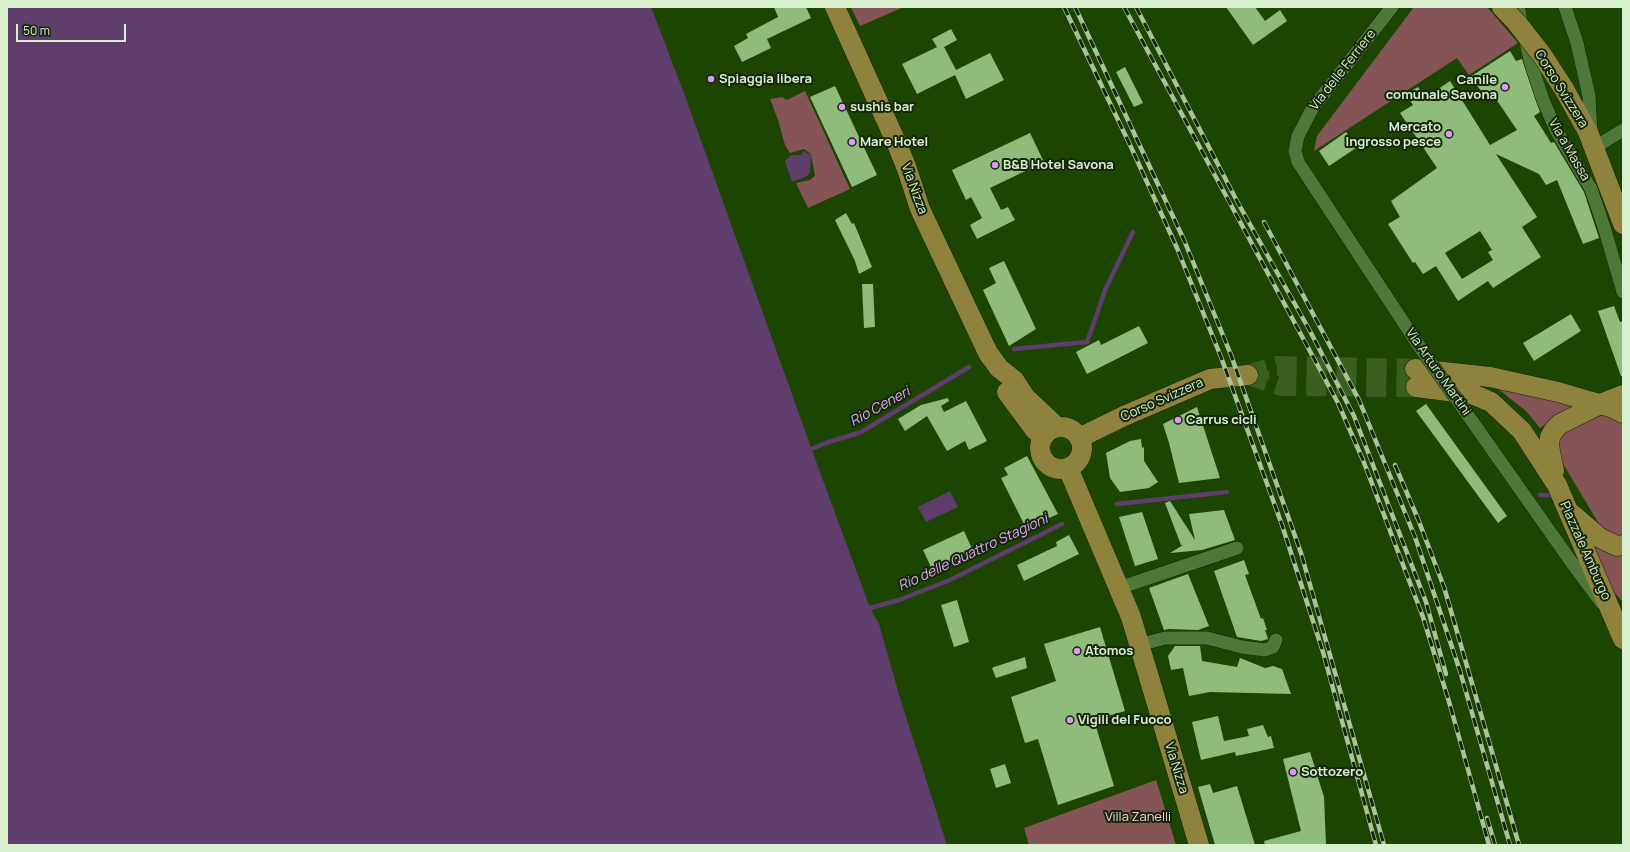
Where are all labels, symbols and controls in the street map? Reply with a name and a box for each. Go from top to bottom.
scale bar [18,16,128,42]
text: 50 m [23,22,50,39]
street label: Via delle Ferriere [1307,27,1379,113]
street label: Corso Svizzera [1531,47,1591,131]
place label: Spiaggia libera [719,71,812,87]
place label: Canile comunale Savona [1386,72,1497,103]
marker: Spiaggia libera [706,74,716,84]
marker: Canile comunale Savona [1500,82,1510,92]
place label: sushis bar [850,99,914,115]
marker: sushis bar [837,102,847,112]
street label: Via a Massa [1545,116,1593,184]
place label: Mercato Ingrosso pesce [1346,119,1441,150]
marker: Mercato Ingrosso pesce [1444,129,1454,139]
place label: Mare Hotel [860,134,928,150]
marker: Mare Hotel [847,137,857,147]
place label: B&B Hotel Savona [1003,157,1114,173]
marker: B&B Hotel Savona [990,160,1000,170]
street label: Via Nizza [898,161,930,217]
street label: Via Arturo Martini [1402,325,1474,419]
street label: Corso Svizzera [1118,375,1206,425]
water label: Rio Ceneri [847,384,913,430]
place label: Carrus cicli [1186,412,1257,428]
marker: Carrus cicli [1173,415,1183,425]
street label: Piazzale Amburgo [1556,499,1614,603]
water label: Rio delle Quattro Stagioni [895,511,1051,595]
place label: Atomos [1085,643,1133,659]
marker: Atomos [1072,646,1082,656]
place label: Vigili del Fuoco [1078,712,1172,728]
marker: Vigili del Fuoco [1065,715,1075,725]
street label: Via Nizza [1161,740,1191,796]
place label: Sottozero [1301,764,1363,780]
marker: Sottozero [1288,767,1298,777]
park label: Villa Zanelli [1105,809,1171,825]

